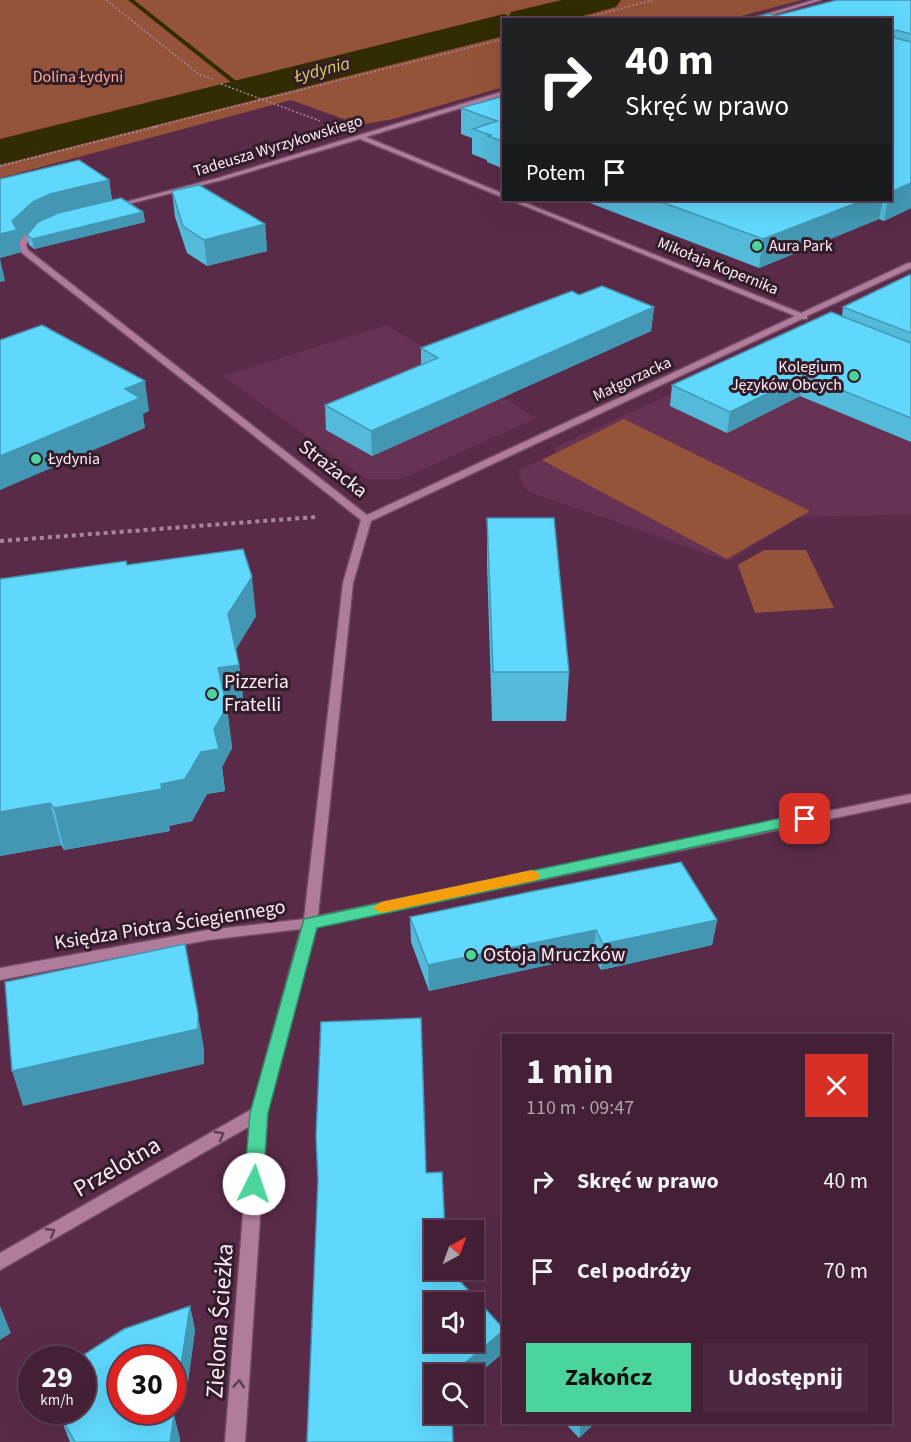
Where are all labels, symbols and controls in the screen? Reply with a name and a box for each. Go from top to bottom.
text: 40 m [625,31,714,91]
icon: right [526,42,604,120]
water label: Łydynia [290,51,353,89]
park label: Dolina Łydyni [33,66,123,88]
text: Skręć w prawo [625,87,789,126]
street label: Tadeusza Wyrzykowskiego [191,110,365,182]
icon: arrive [598,156,631,189]
text: Potem [526,157,586,189]
street label: Mikołaja Kopernika [654,232,782,300]
place label: Aura Park [769,235,833,257]
marker: Aura Park [750,239,764,253]
street label: Małgorzacka [589,351,675,407]
place label: Kolegium Języków Obcych [731,356,842,396]
marker: Kolegium Języków Obcych [847,369,861,383]
street label: Strażacka [293,433,373,505]
place label: Łydynia [47,448,100,470]
marker: Łydynia [29,452,43,466]
place label: Pizzeria Fratelli [224,668,289,719]
marker: Pizzeria Fratelli [205,687,219,701]
pin [779,793,830,844]
icon: arrive [788,802,821,835]
street label: Księdza Piotra Ściegiennego [52,893,288,957]
place label: Ostoja Mruczków [483,941,625,969]
marker: Ostoja Mruczków [464,948,478,962]
text: 1 min [526,1046,614,1097]
button: close [805,1054,868,1117]
text: 110 m · 09:47 [526,1094,634,1122]
street label: Przelotna [67,1128,167,1206]
one-way arrow [214,1131,224,1143]
position arrow [222,1152,286,1216]
icon: right [526,1165,559,1198]
text: Skręć w prawo [577,1165,719,1197]
text: 40 m [823,1165,868,1197]
north arrow [424,1220,484,1280]
map controls [424,1220,484,1424]
one-way arrow [45,1228,55,1240]
street label: Zielona Ścieżka [197,1242,243,1400]
icon: arrive [526,1255,559,1288]
text: Cel podróży [577,1255,691,1287]
text: 70 m [823,1255,868,1287]
button: sound [424,1292,484,1352]
button: Zakończ [526,1343,691,1412]
button: Udostępnij [703,1343,868,1412]
speed limit sign: 30 [108,1346,186,1424]
text: 29 [41,1356,73,1399]
button: search [424,1364,484,1424]
one-way arrow [233,1379,246,1388]
text: km/h [40,1390,74,1411]

